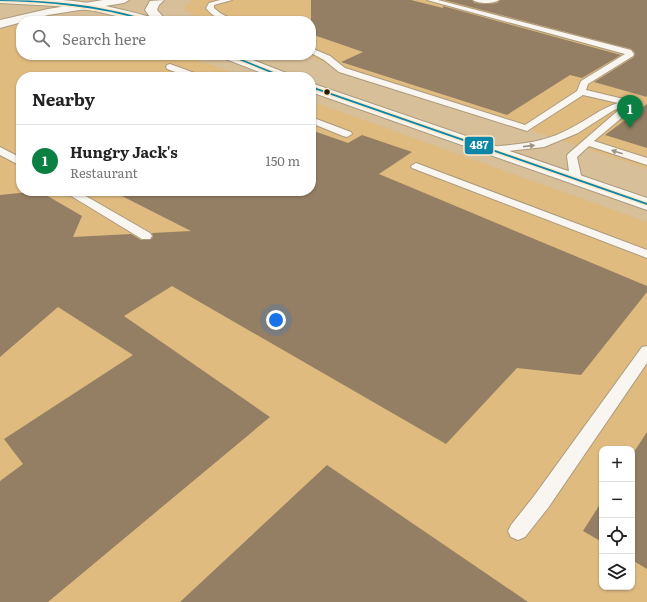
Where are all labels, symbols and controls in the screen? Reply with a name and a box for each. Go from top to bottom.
search box [16,16,316,60]
icon: search [30,27,52,49]
text: Search here [62,27,146,50]
text: Nearby [32,86,95,111]
unlabelled marker [322,87,332,97]
pin: 1 [617,95,643,128]
line badge: 487 [464,136,494,155]
text: 487 [470,136,488,152]
text: Hungry Jack's [70,140,178,163]
one-way arrow [523,143,535,150]
one-way arrow [611,149,623,155]
text: 1 [42,151,48,170]
text: 150 m [265,151,300,170]
text: Restaurant [70,163,138,182]
your location [266,310,286,330]
map controls [599,446,635,590]
button: + [599,446,635,482]
button: − [599,482,635,518]
button: locate [599,518,635,554]
button: layers [599,554,635,590]

